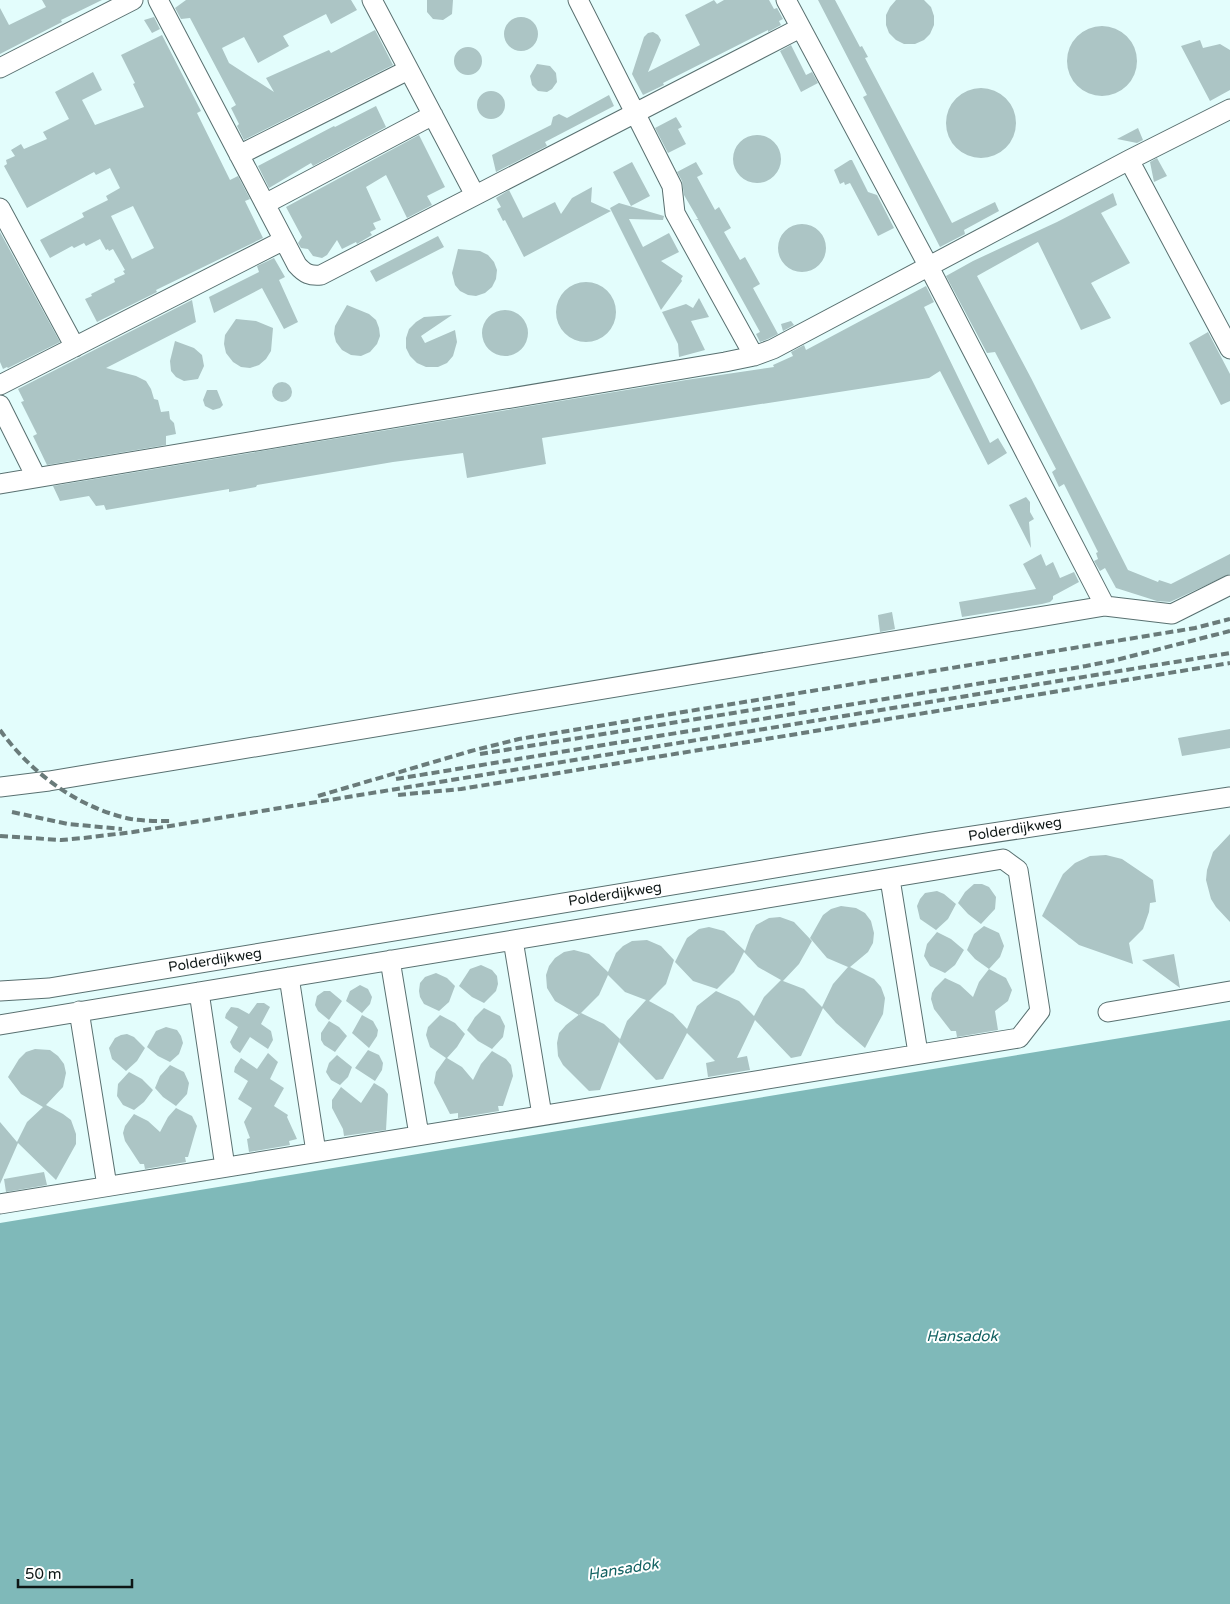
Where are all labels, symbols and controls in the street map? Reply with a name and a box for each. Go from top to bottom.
street label: Polderdijkweg [967,813,1063,845]
street label: Polderdijkweg [567,878,663,910]
street label: Polderdijkweg [167,944,263,976]
water label: Hansadok [926,1327,999,1345]
water label: Hansadok [586,1554,661,1583]
scale bar [18,1556,131,1588]
text: 50 m [25,1565,62,1583]

